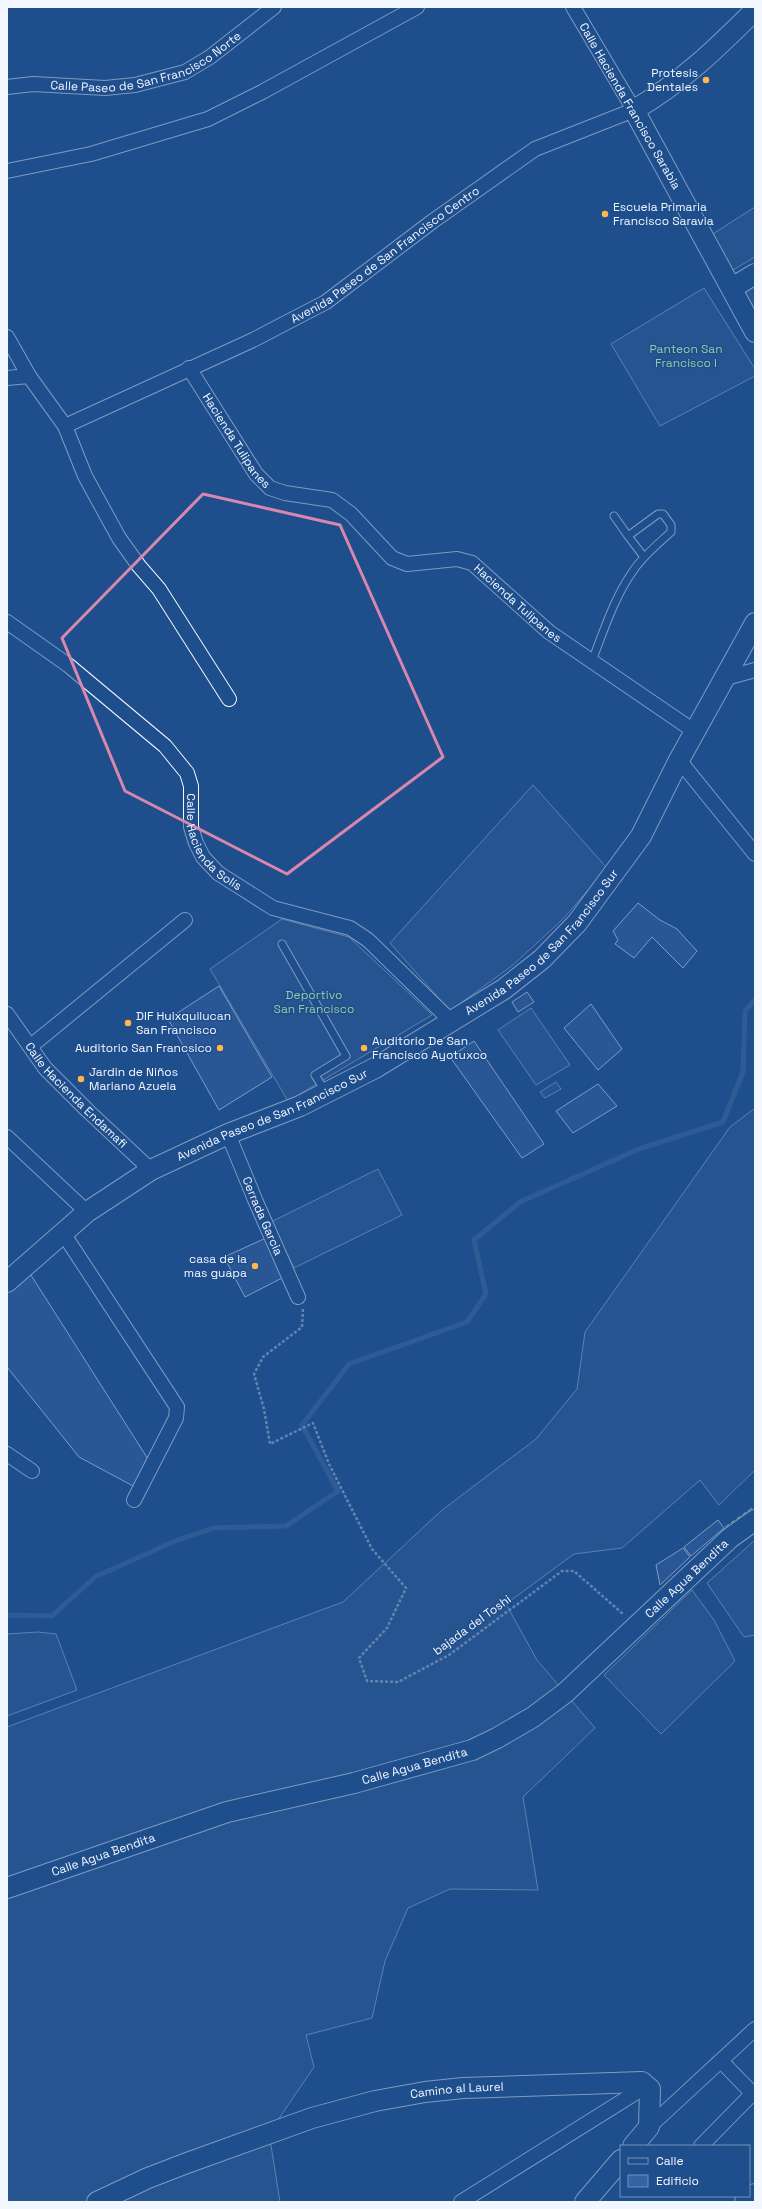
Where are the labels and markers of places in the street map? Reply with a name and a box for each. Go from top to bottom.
place label: Protesis Dentales [647,65,698,95]
marker: Protesis Dentales [701,75,711,85]
place label: Escuela Primaria Francisco Saravia [613,199,714,229]
marker: Escuela Primaria Francisco Saravia [600,209,610,219]
place label: DIF Huixquilucan San Francisco [136,1008,231,1038]
marker: DIF Huixquilucan San Francisco [123,1018,133,1028]
place label: Auditorio De San Francisco Ayotuxco [372,1033,487,1063]
place label: Auditorio San Francsico [75,1040,212,1056]
marker: Auditorio San Francsico [215,1043,225,1053]
marker: Auditorio De San Francisco Ayotuxco [359,1043,369,1053]
place label: Jardin de Niños Mariano Azuela [89,1064,178,1094]
marker: Jardin de Niños Mariano Azuela [76,1074,86,1084]
place label: casa de la mas guapa [184,1251,247,1281]
marker: casa de la mas guapa [250,1261,260,1271]

